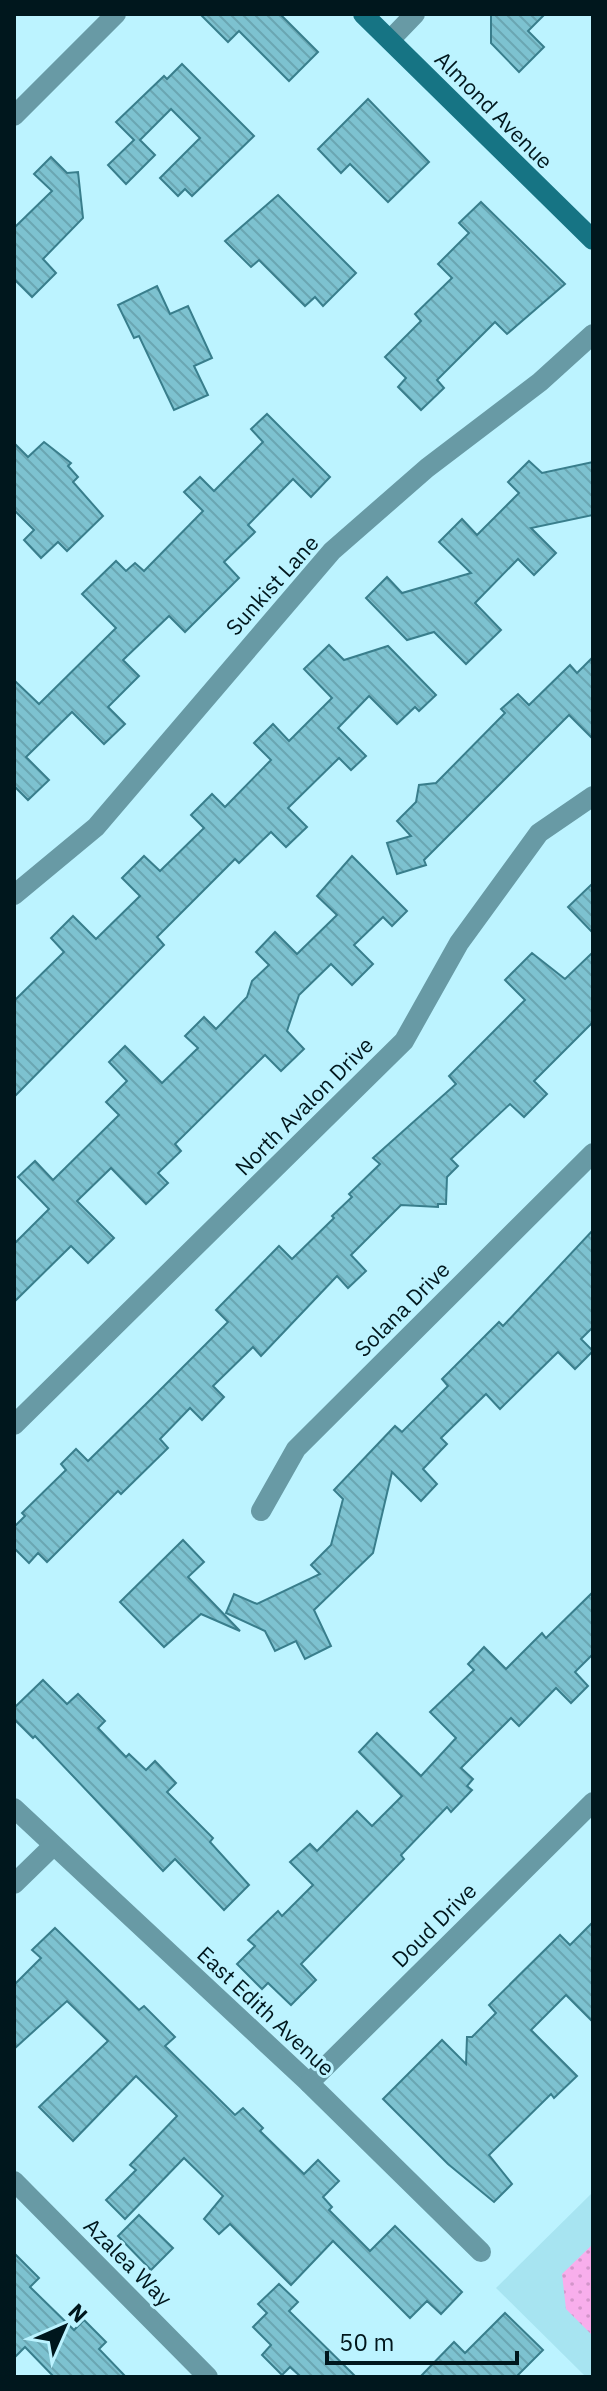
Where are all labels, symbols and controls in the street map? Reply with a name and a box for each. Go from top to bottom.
street label: Almond Avenue [429,44,560,175]
street label: Sunkist Lane [219,528,324,641]
street label: North Avalon Drive [228,1030,379,1181]
street label: Solana Drive [348,1255,456,1363]
street label: Doud Drive [385,1876,482,1973]
street label: East Edith Avenue [191,1939,341,2082]
street label: Azalea Way [78,2211,179,2312]
north arrow [24,2287,104,2367]
text: N [63,2297,94,2328]
scale bar [327,2315,517,2365]
text: 50 m [339,2326,394,2358]

